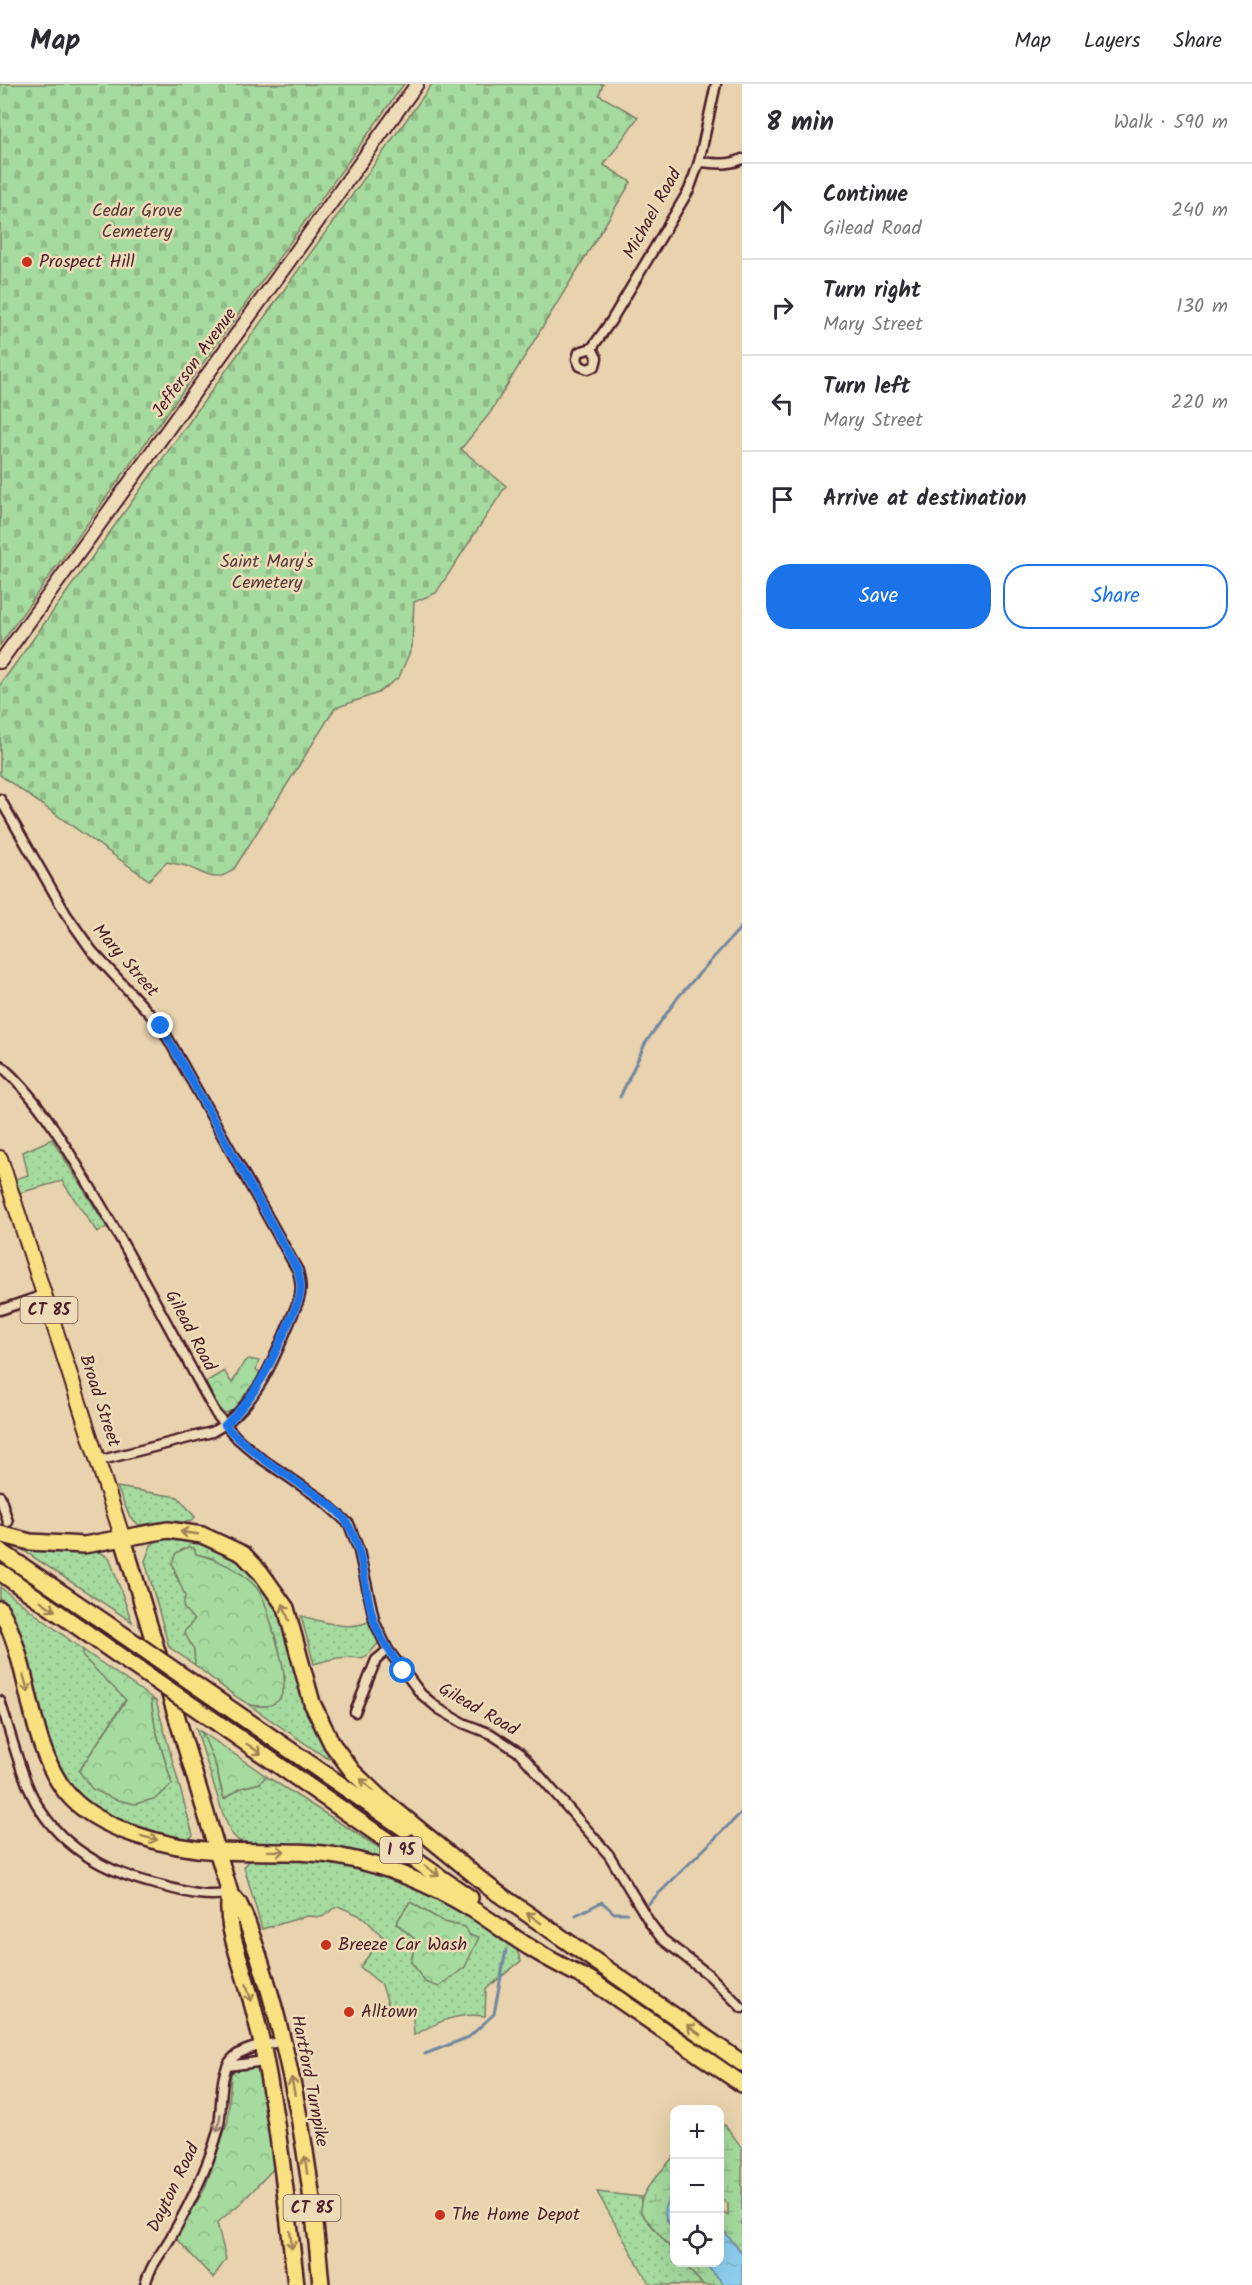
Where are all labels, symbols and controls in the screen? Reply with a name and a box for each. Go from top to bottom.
text: Map [30,19,81,64]
text: Map [1014,25,1051,58]
text: Layers [1084,25,1140,58]
text: Share [1173,25,1222,58]
text: 8 min [766,102,834,144]
text: Walk · 590 m [1113,107,1228,139]
street label: Michael Road [616,162,691,265]
text: Continue [823,178,908,213]
icon: ahead [766,195,799,228]
text: 240 m [1171,195,1228,227]
park label: Cedar Grove Cemetery [92,197,182,247]
text: Gilead Road [823,213,921,245]
place label: Prospect Hill [39,248,135,277]
marker: Prospect Hill [20,255,34,269]
text: Turn right [823,274,921,309]
icon: right [766,291,799,324]
text: 130 m [1176,291,1228,323]
street label: Jefferson Avenue [145,302,245,424]
text: Mary Street [823,309,923,341]
text: Turn left [823,370,910,405]
icon: left [766,387,799,420]
text: 220 m [1171,387,1228,419]
text: Mary Street [823,405,923,437]
text: Arrive at destination [823,482,1026,517]
icon: arrive [766,483,799,516]
park label: Saint Mary's Cemetery [220,548,314,598]
button: Save [766,564,991,629]
button: Share [1003,564,1228,629]
street label: Mary Street [85,918,166,1005]
route end [147,1012,173,1038]
street label: Gilead Road [156,1285,224,1378]
road number: CT 85 [20,1297,78,1323]
street label: Broad Street [70,1351,128,1452]
one-way arrow [179,1527,199,1538]
one-way arrow [39,1600,56,1612]
one-way arrow [280,1603,291,1622]
route start [389,1657,415,1683]
one-way arrow [21,1674,32,1693]
street label: Gilead Road [432,1675,524,1745]
one-way arrow [245,1743,261,1755]
one-way arrow [360,1779,375,1793]
one-way arrow [139,1832,158,1844]
road number: I 95 [380,1837,422,1863]
one-way arrow [266,1846,286,1857]
one-way arrow [423,1865,439,1877]
one-way arrow [527,1912,543,1924]
place label: Breeze Car Wash [338,1931,467,1960]
marker: Breeze Car Wash [319,1938,333,1952]
one-way arrow [244,1984,256,2003]
place label: Alltown [361,1998,418,2027]
marker: Alltown [342,2005,356,2019]
street label: Hartford Turnpike [282,2013,336,2149]
one-way arrow [686,2024,703,2036]
one-way arrow [287,2077,298,2097]
map controls [670,2105,724,2267]
button: + [670,2105,724,2159]
one-way arrow [213,2113,224,2133]
street label: Dayton Road [140,2137,209,2238]
one-way arrow [300,2155,311,2175]
button: − [670,2159,724,2213]
road number: CT 85 [284,2195,340,2221]
place label: The Home Depot [452,2201,581,2230]
marker: The Home Depot [433,2208,447,2222]
button: locate [670,2213,724,2267]
one-way arrow [286,2229,297,2249]

